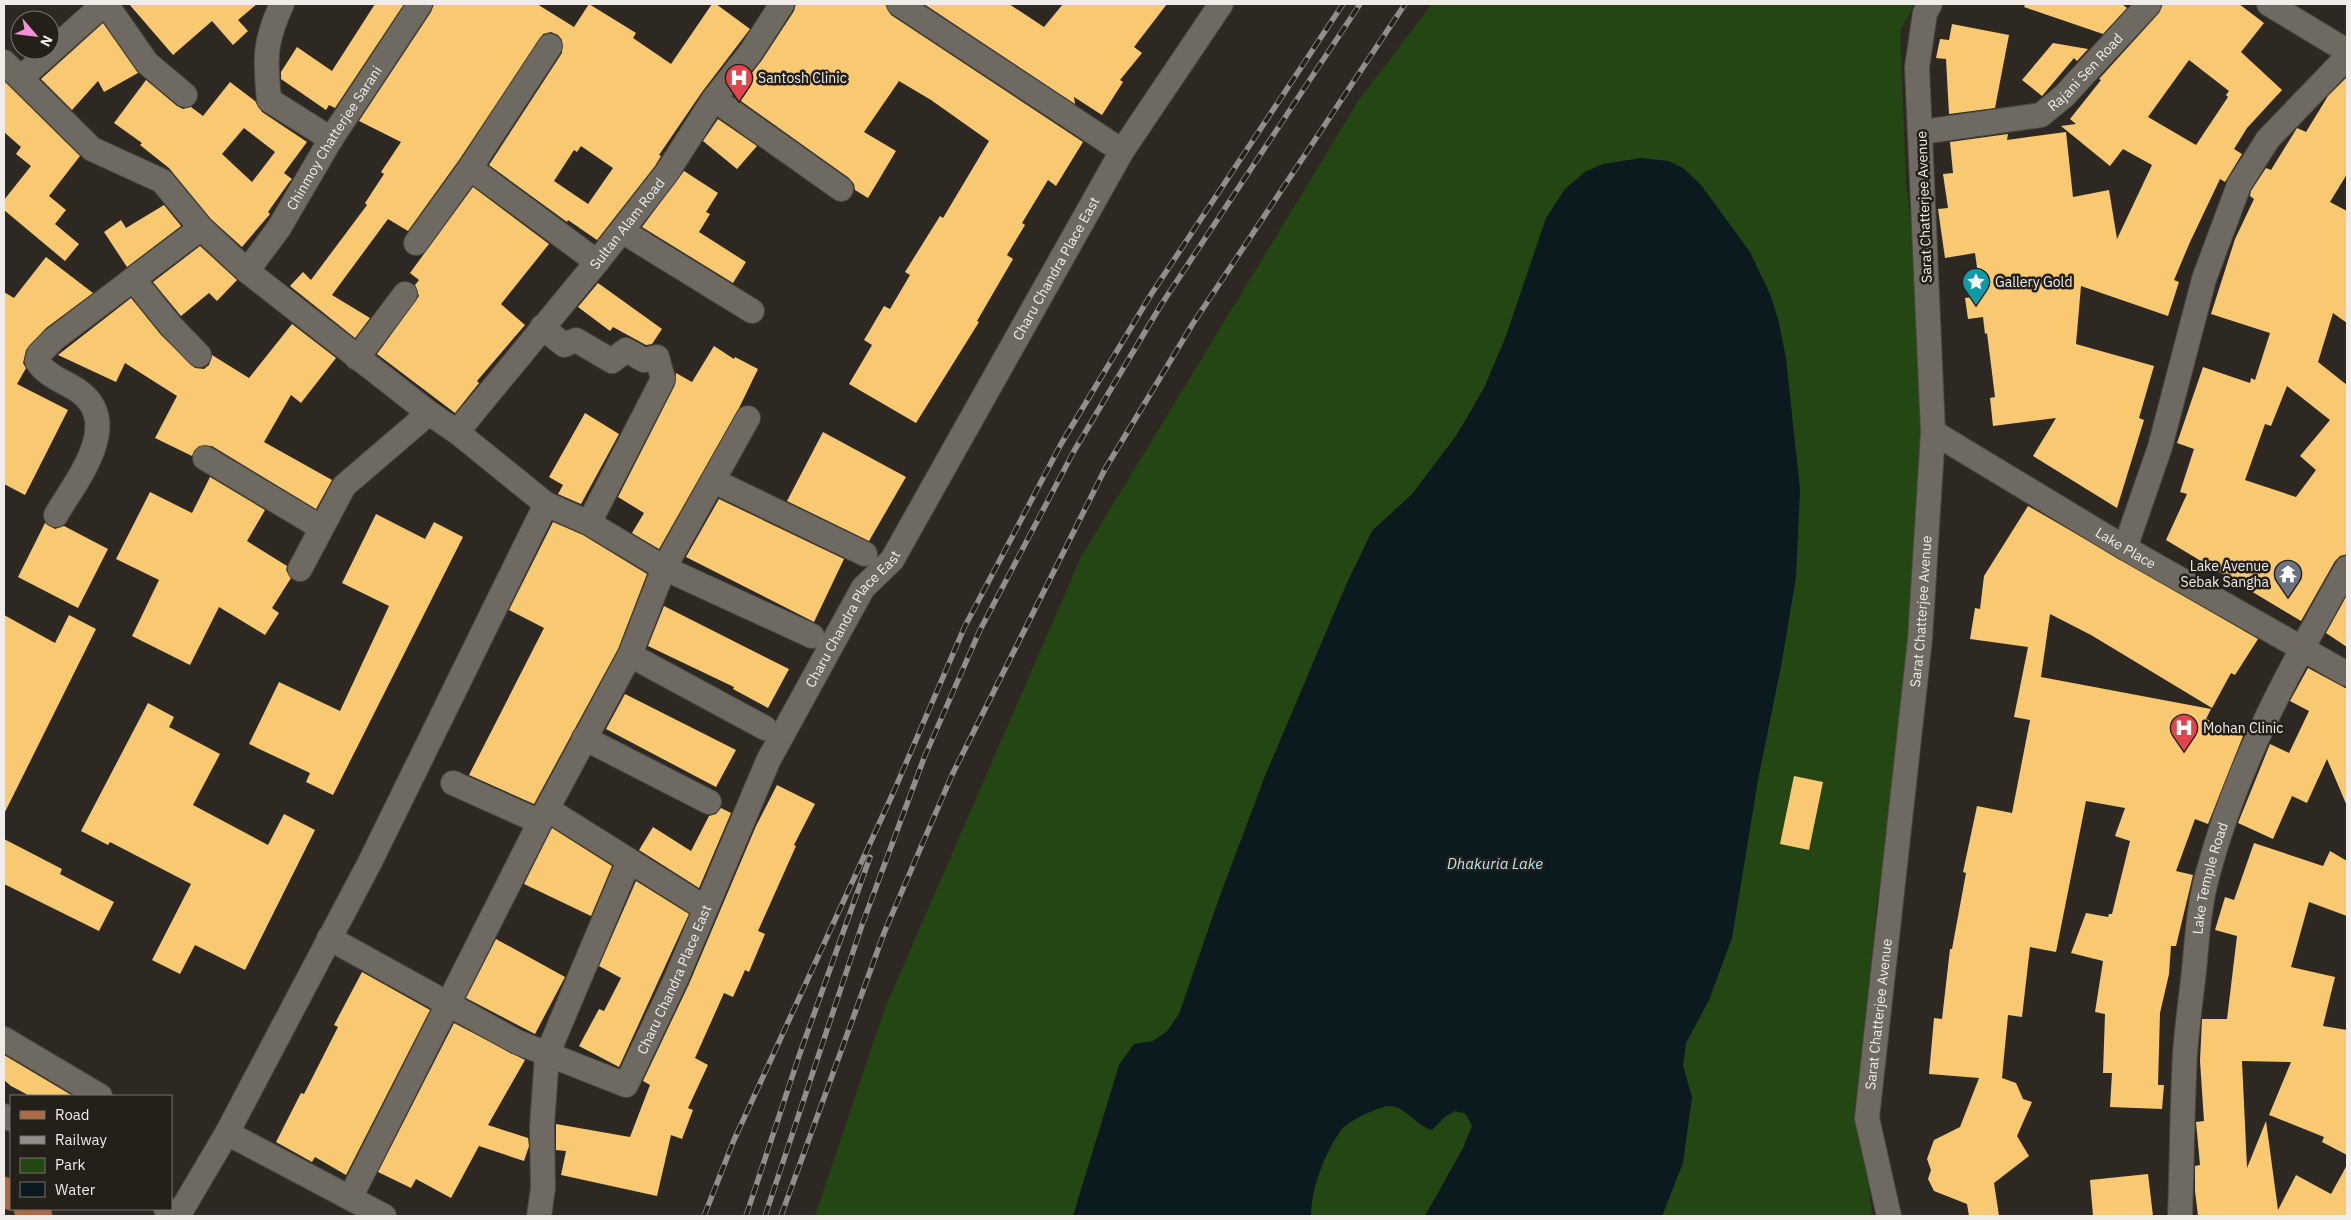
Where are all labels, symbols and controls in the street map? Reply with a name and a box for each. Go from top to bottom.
north arrow [10,10,60,60]
street label: Rajani Sen Road [2044,29,2127,115]
text: N [36,32,57,50]
street label: Chinmoy Chatterjee Sarani [282,62,386,214]
hospital icon: Santosh Clinic [724,63,754,102]
place label: Santosh Clinic [758,69,847,87]
street label: Sarat Chatterjee Avenue [1912,130,1936,283]
street label: Sultan Alam Road [586,174,669,273]
street label: Charu Chandra Place East [1008,193,1103,343]
place icon: Gallery Gold [1961,267,1991,306]
place label: Gallery Gold [1995,273,2073,291]
street label: Lake Place [2092,523,2159,573]
street label: Sarat Chatterjee Avenue [1906,535,1935,688]
street label: Charu Chandra Place East [801,547,904,691]
place label: Lake Avenue Sebak Sangha [2181,557,2270,591]
temple icon: Lake Avenue Sebak Sangha [2273,559,2303,598]
hospital icon: Mohan Clinic [2169,713,2199,752]
place label: Mohan Clinic [2203,719,2283,737]
street label: Lake Temple Road [2188,820,2232,935]
water label: Dhakuria Lake [1447,854,1543,873]
street label: Charu Chandra Place East [633,902,715,1057]
street label: Sarat Chatterjee Avenue [1861,937,1896,1091]
legend [10,1095,172,1210]
text: Road [55,1105,90,1124]
text: Railway [55,1130,108,1149]
text: Park [55,1155,85,1174]
text: Water [55,1180,96,1199]

